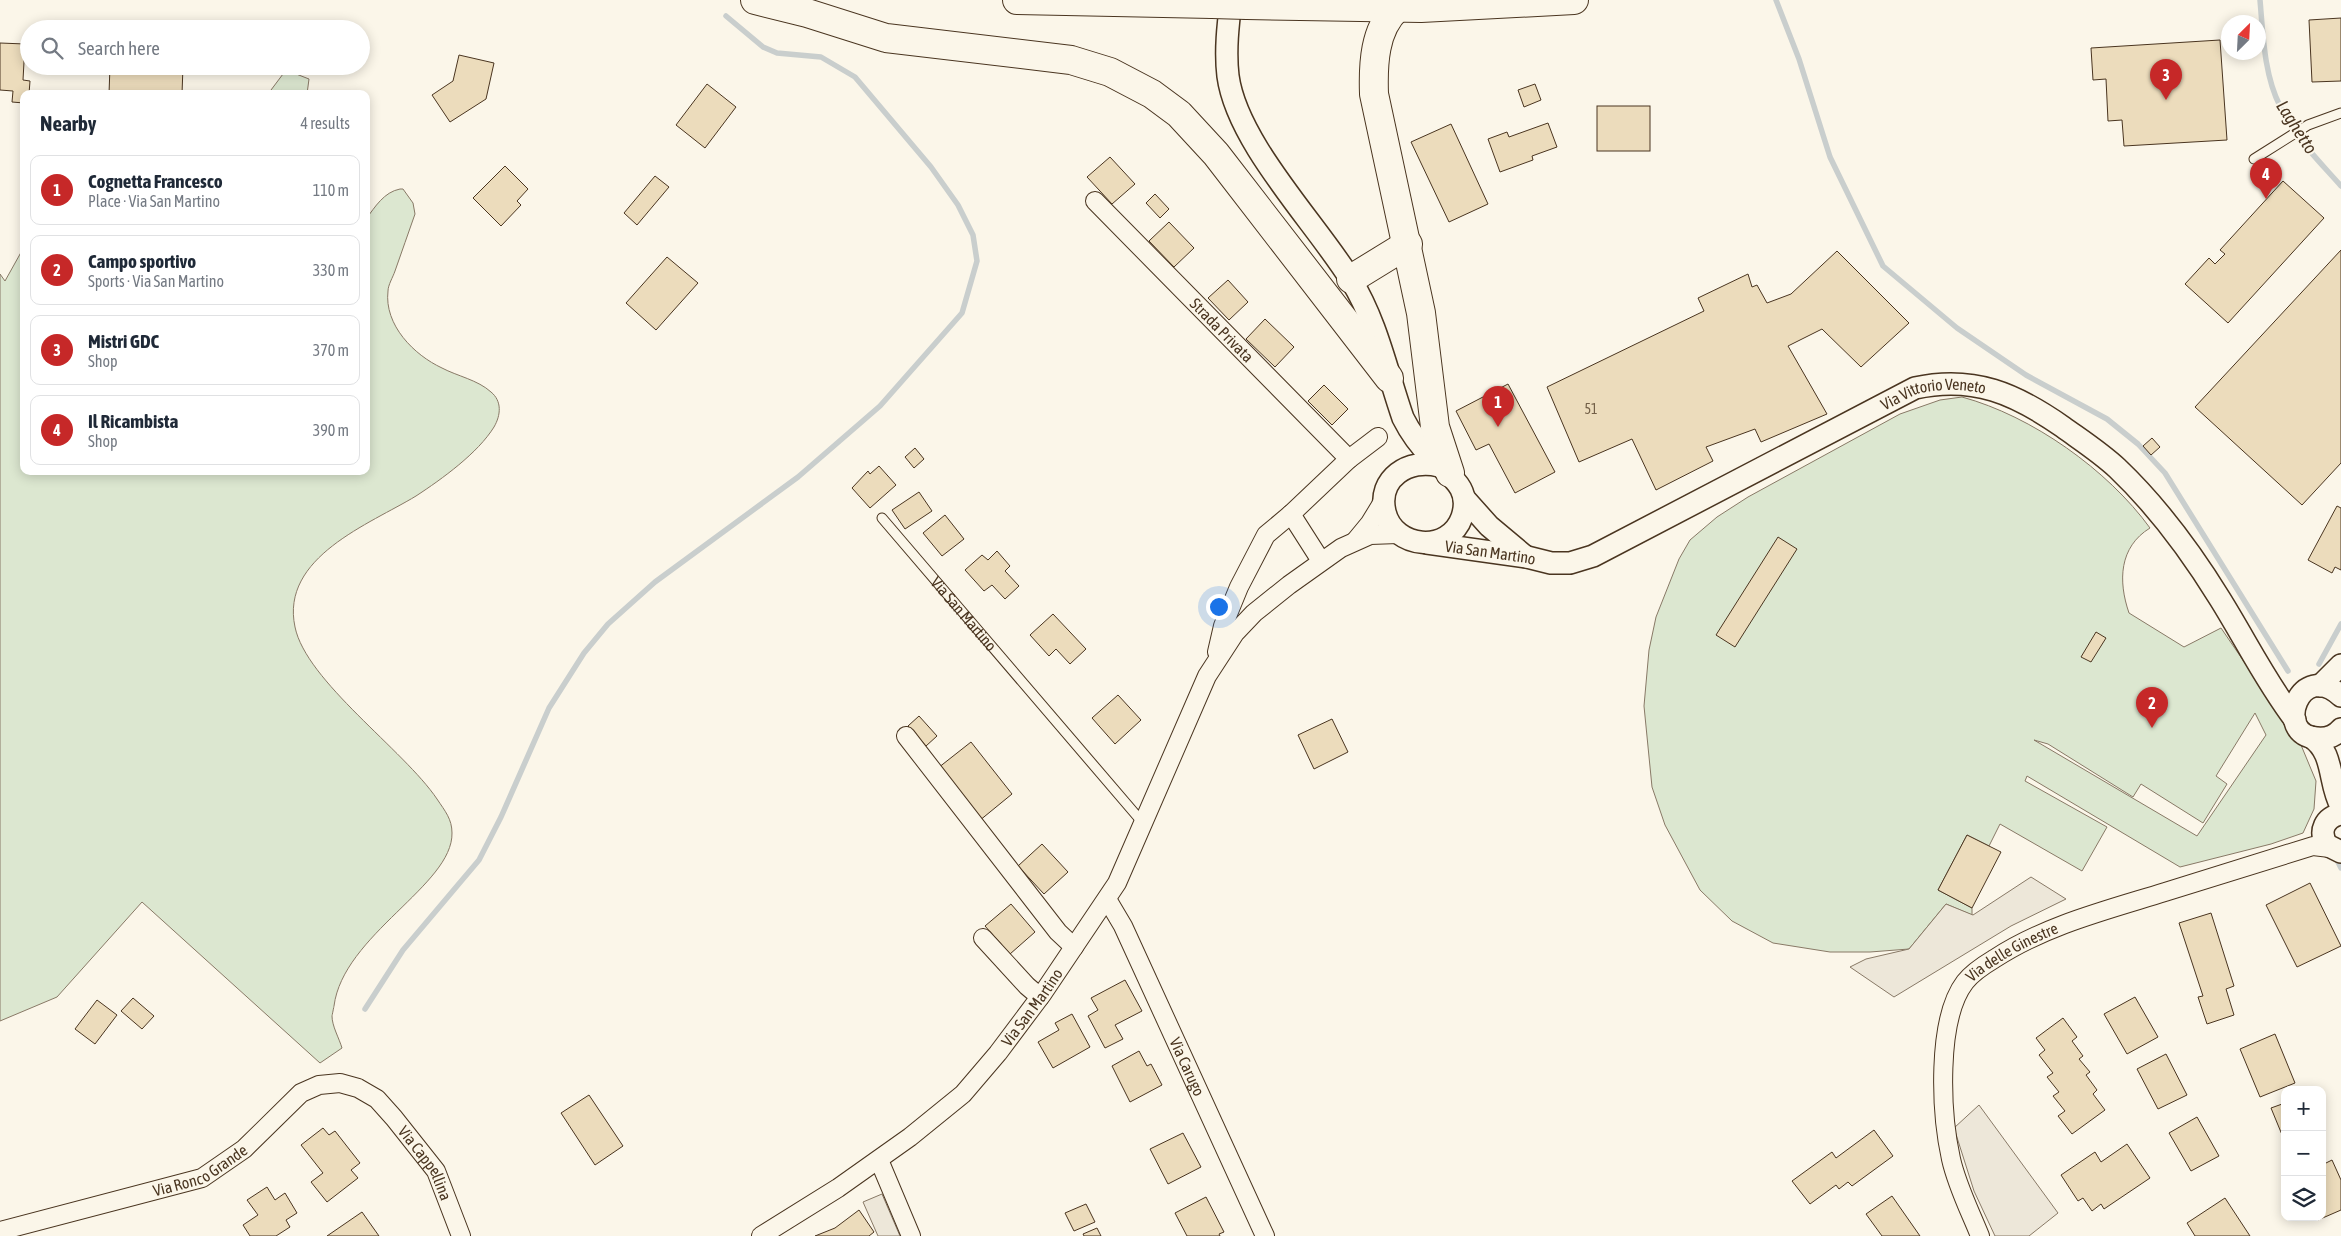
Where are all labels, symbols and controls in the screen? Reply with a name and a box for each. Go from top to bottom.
north arrow [2221,15,2266,60]
search box [20,20,370,75]
icon: search [38,34,66,62]
text: Search here [78,37,160,59]
pin: 3 [2150,59,2182,100]
water label: Laghetto [2272,96,2322,158]
text: Nearby [40,111,96,135]
text: 4 results [300,114,350,132]
pin: 4 [2250,158,2282,199]
text: Cognetta Francesco [88,170,223,192]
text: 1 [53,181,61,199]
text: 110 m [313,181,349,199]
text: Place · Via San Martino [88,192,220,210]
text: Campo sportivo [88,250,196,272]
text: 2 [53,261,61,279]
text: 330 m [313,261,349,279]
text: Sports · Via San Martino [88,272,224,290]
street label: Strada Privata [1187,294,1257,366]
text: Mistri GDC [88,330,159,352]
text: 3 [53,341,61,359]
text: 370 m [313,341,349,359]
text: Shop [88,352,118,370]
street label: Via Vittorio Veneto [1878,375,1988,413]
pin: 1 [1482,386,1514,427]
house number: 51 [1584,401,1598,417]
text: Il Ricambista [88,410,178,432]
text: 4 [53,421,61,439]
text: 390 m [313,421,349,439]
text: Shop [88,432,118,450]
street label: Via San Martino [1444,537,1538,568]
street label: Via San Martino [927,573,1001,654]
your location [1206,594,1232,620]
pin: 2 [2136,687,2168,728]
street label: Via delle Ginestre [1962,919,2060,985]
street label: Via San Martino [997,965,1066,1050]
street label: Via Carugo [1166,1034,1209,1099]
map controls [2281,1086,2326,1221]
button: + [2281,1086,2326,1131]
street label: Via Cappellina [395,1122,455,1203]
button: − [2281,1131,2326,1176]
street label: Via Ronco Grande [151,1141,251,1199]
button: layers [2281,1176,2326,1221]

